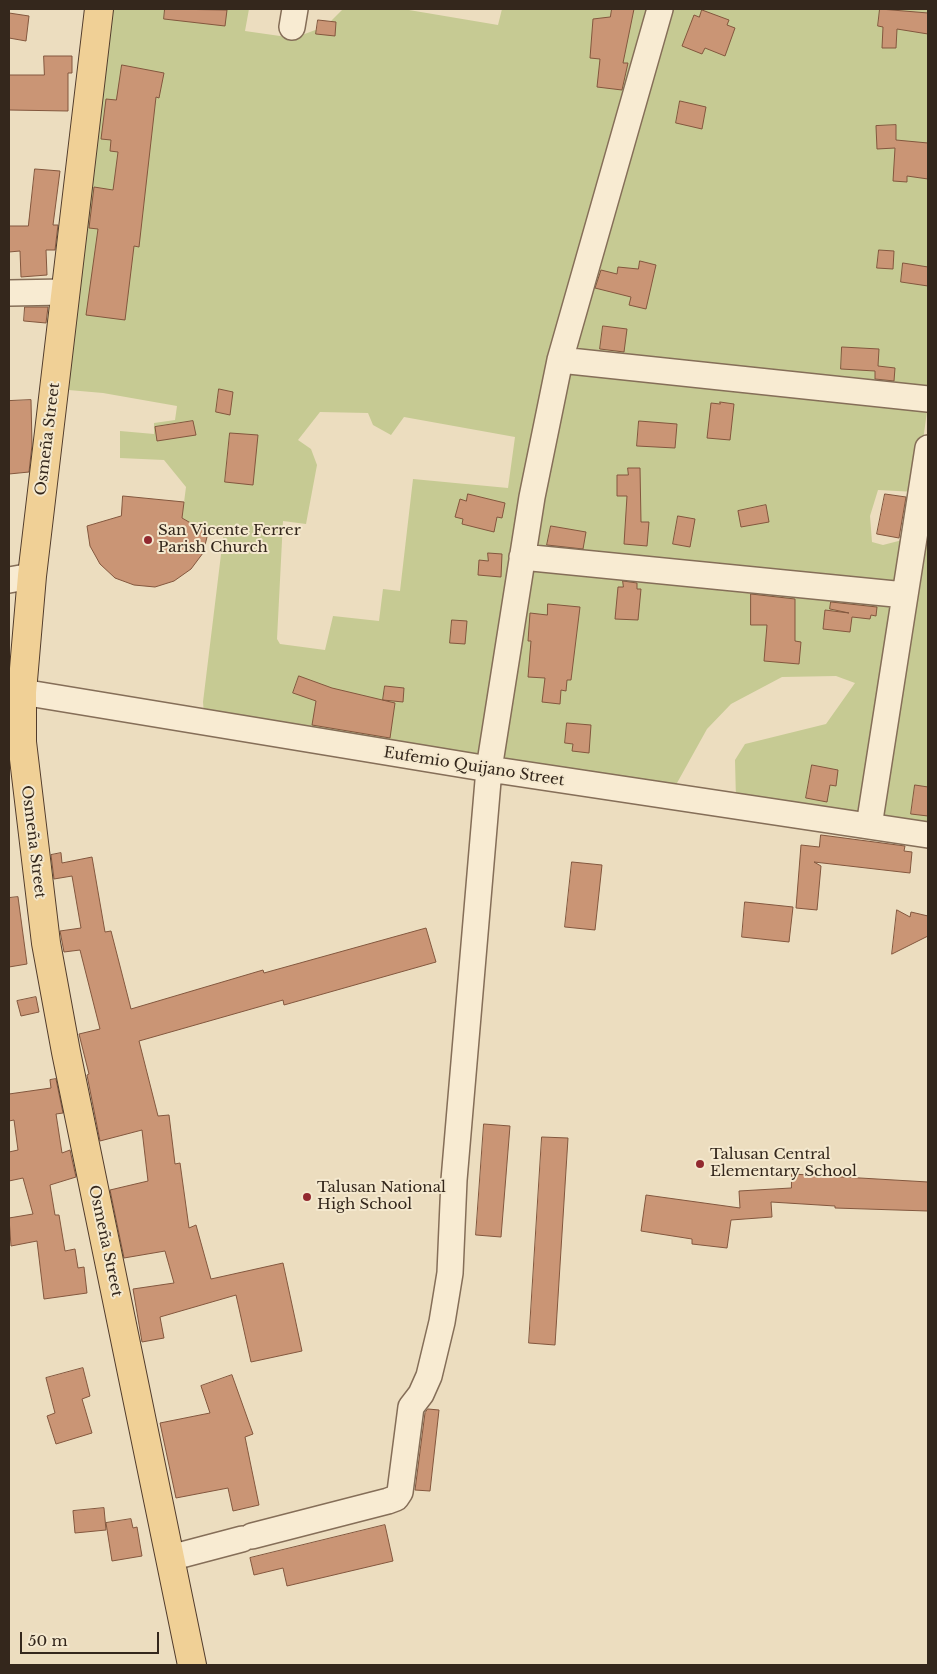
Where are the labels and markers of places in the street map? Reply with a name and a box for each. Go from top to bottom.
place label: San Vicente Ferrer Parish Church [158,522,301,557]
marker: San Vicente Ferrer Parish Church [142,534,154,546]
place label: Talusan Central Elementary School [710,1146,857,1181]
marker: Talusan Central Elementary School [694,1158,706,1170]
place label: Talusan National High School [317,1179,446,1214]
marker: Talusan National High School [301,1191,313,1203]

